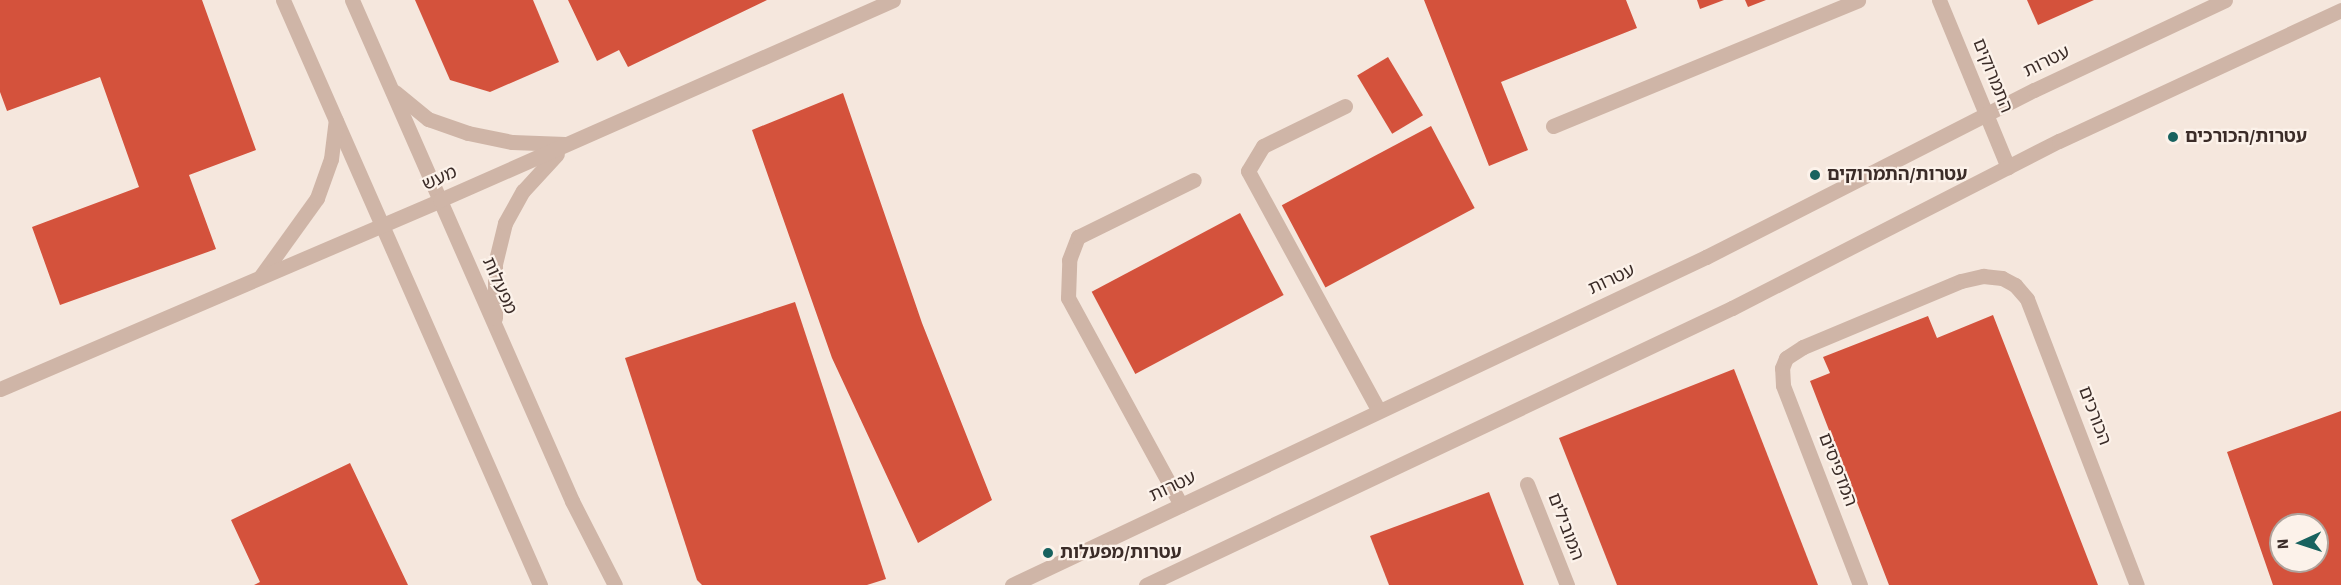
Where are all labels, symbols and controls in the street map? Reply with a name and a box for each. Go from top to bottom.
street label: התמרוקים [1967,36,2017,116]
street label: עטרות [2020,42,2074,82]
place label: עטרות/הכורכים [2185,126,2307,148]
marker: עטרות/הכורכים [2166,130,2180,144]
street label: מעש [419,162,461,196]
place label: עטרות/התמרוקים [1827,164,1967,186]
marker: עטרות/התמרוקים [1808,168,1822,182]
street label: מפעלות [477,254,521,318]
street label: עטרות [1585,260,1639,300]
street label: הכורכים [2073,384,2115,448]
street label: המדפיסים [1813,430,1861,510]
street label: עטרות [1146,467,1200,507]
street label: המובילים [1542,490,1588,564]
north arrow [2269,513,2329,573]
text: N [2272,538,2294,550]
place label: עטרות/מפעלות [1060,542,1182,564]
marker: עטרות/מפעלות [1041,546,1055,560]

